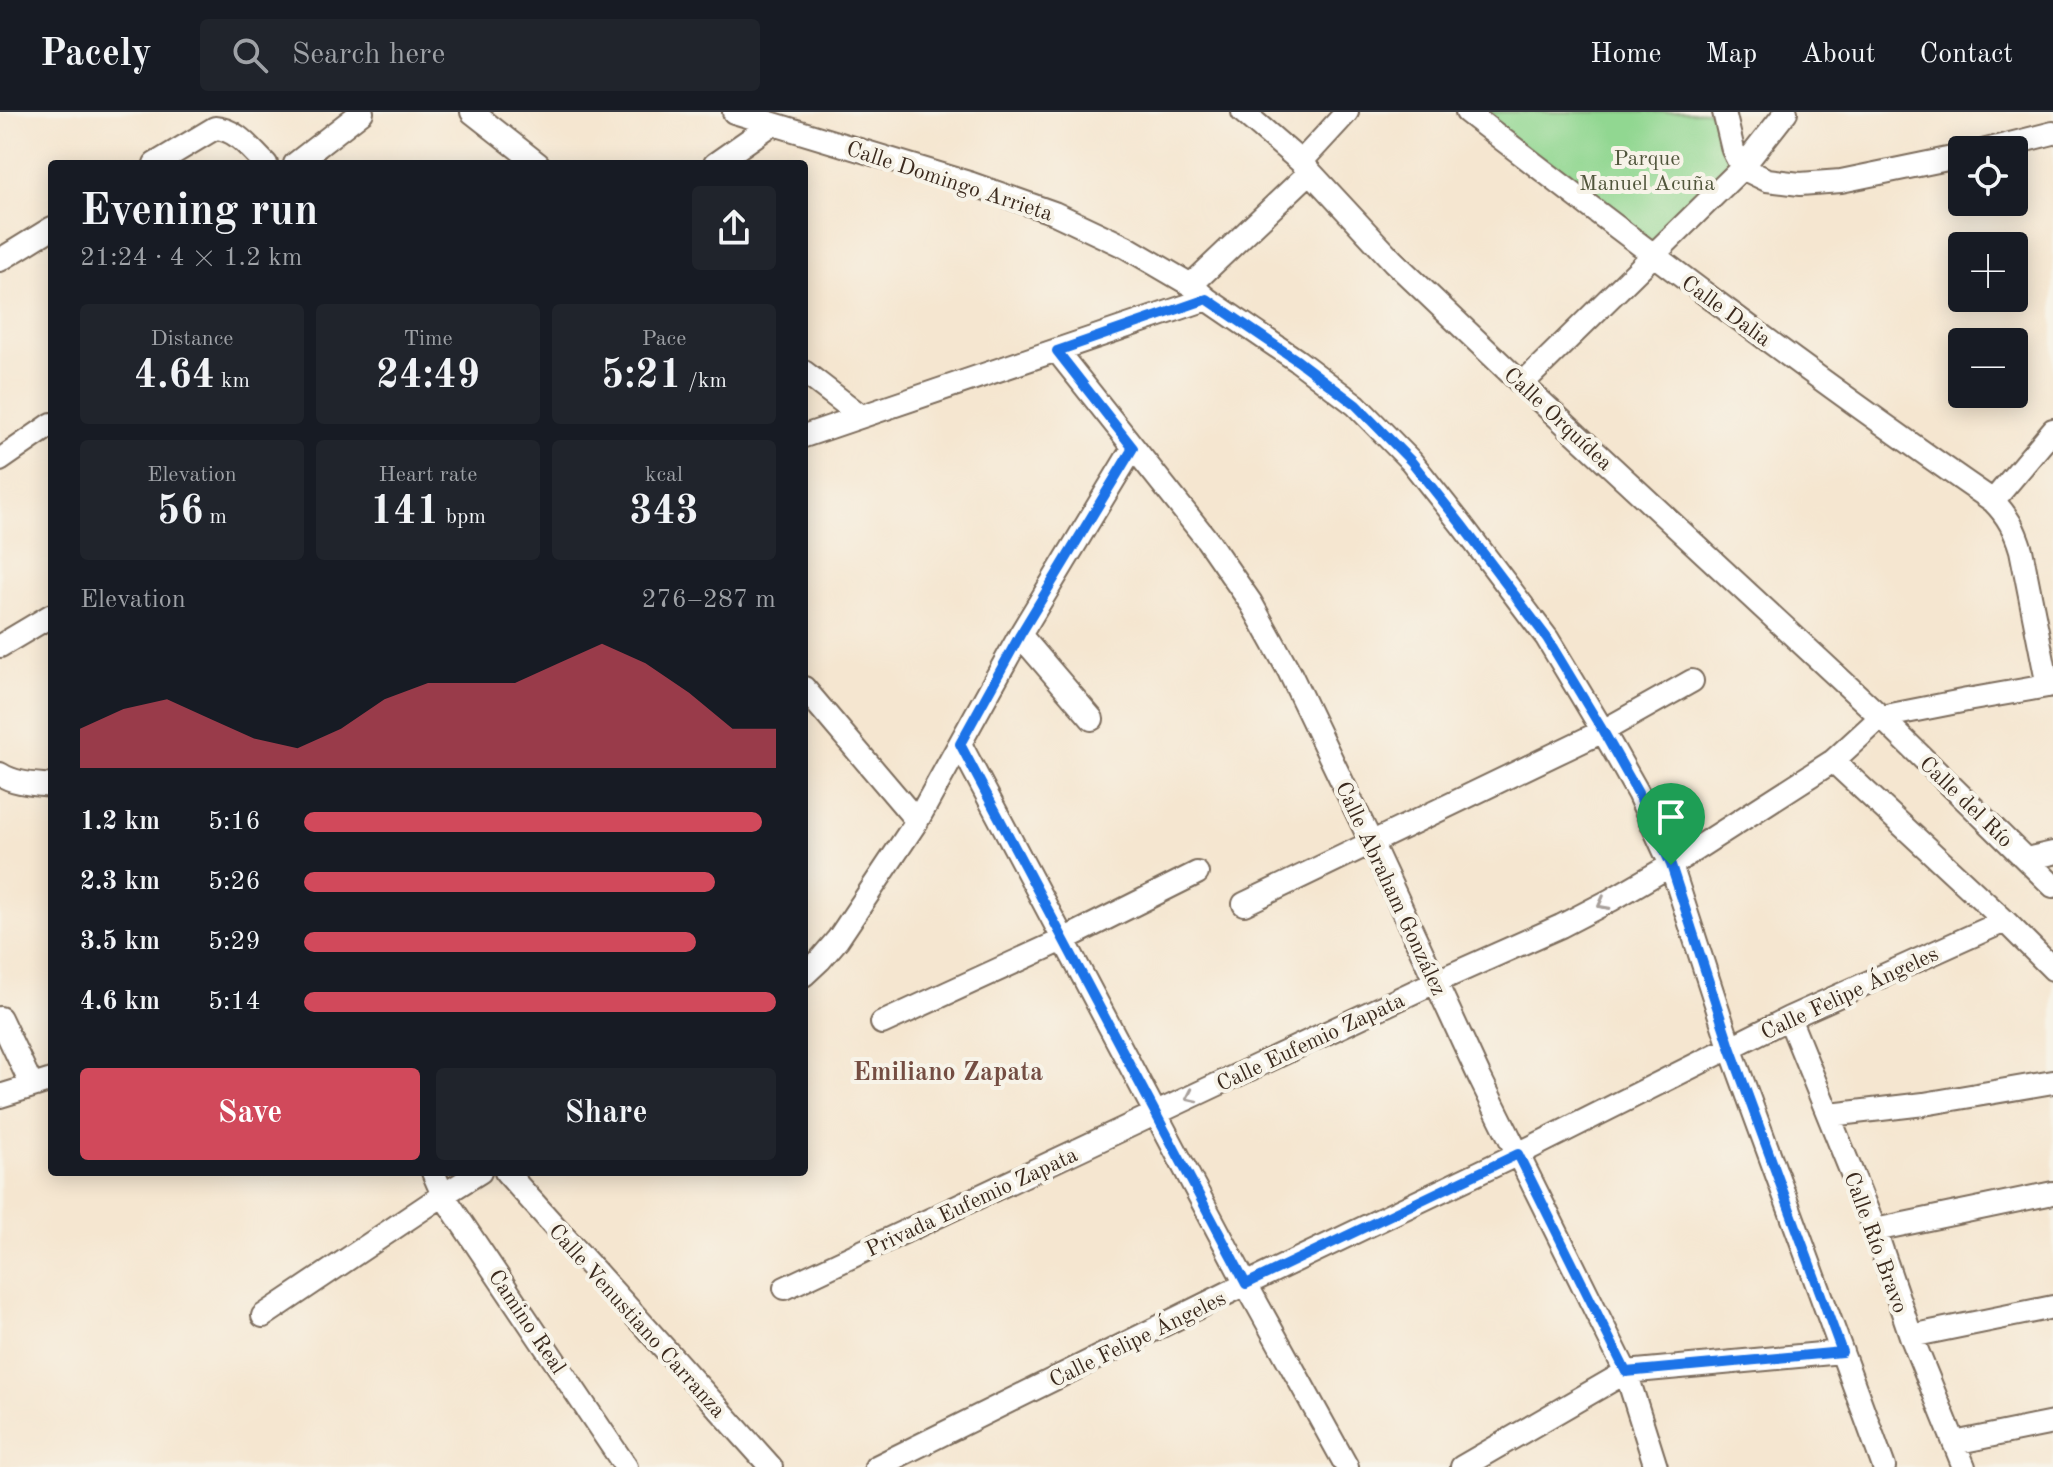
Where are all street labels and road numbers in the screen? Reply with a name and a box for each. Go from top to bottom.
street label: Calle Domingo Arrieta [843,138,1055,226]
street label: Calle Dalia [1677,272,1775,351]
street label: Calle Orquídea [1499,364,1616,475]
street label: Calle del Río [1915,753,2016,852]
street label: Calle Abraham González [1331,779,1449,999]
street label: Calle Felipe Ángeles [1756,940,1942,1045]
street label: Calle Eufemio Zapata [1213,990,1408,1096]
street label: Privada Eufemio Zapata [862,1144,1081,1262]
street label: Calle Río Bravo [1839,1169,1911,1316]
street label: Calle Venustiano Carranza [544,1220,729,1423]
street label: Camino Real [483,1266,569,1378]
street label: Calle Felipe Ángeles [1045,1285,1229,1392]

